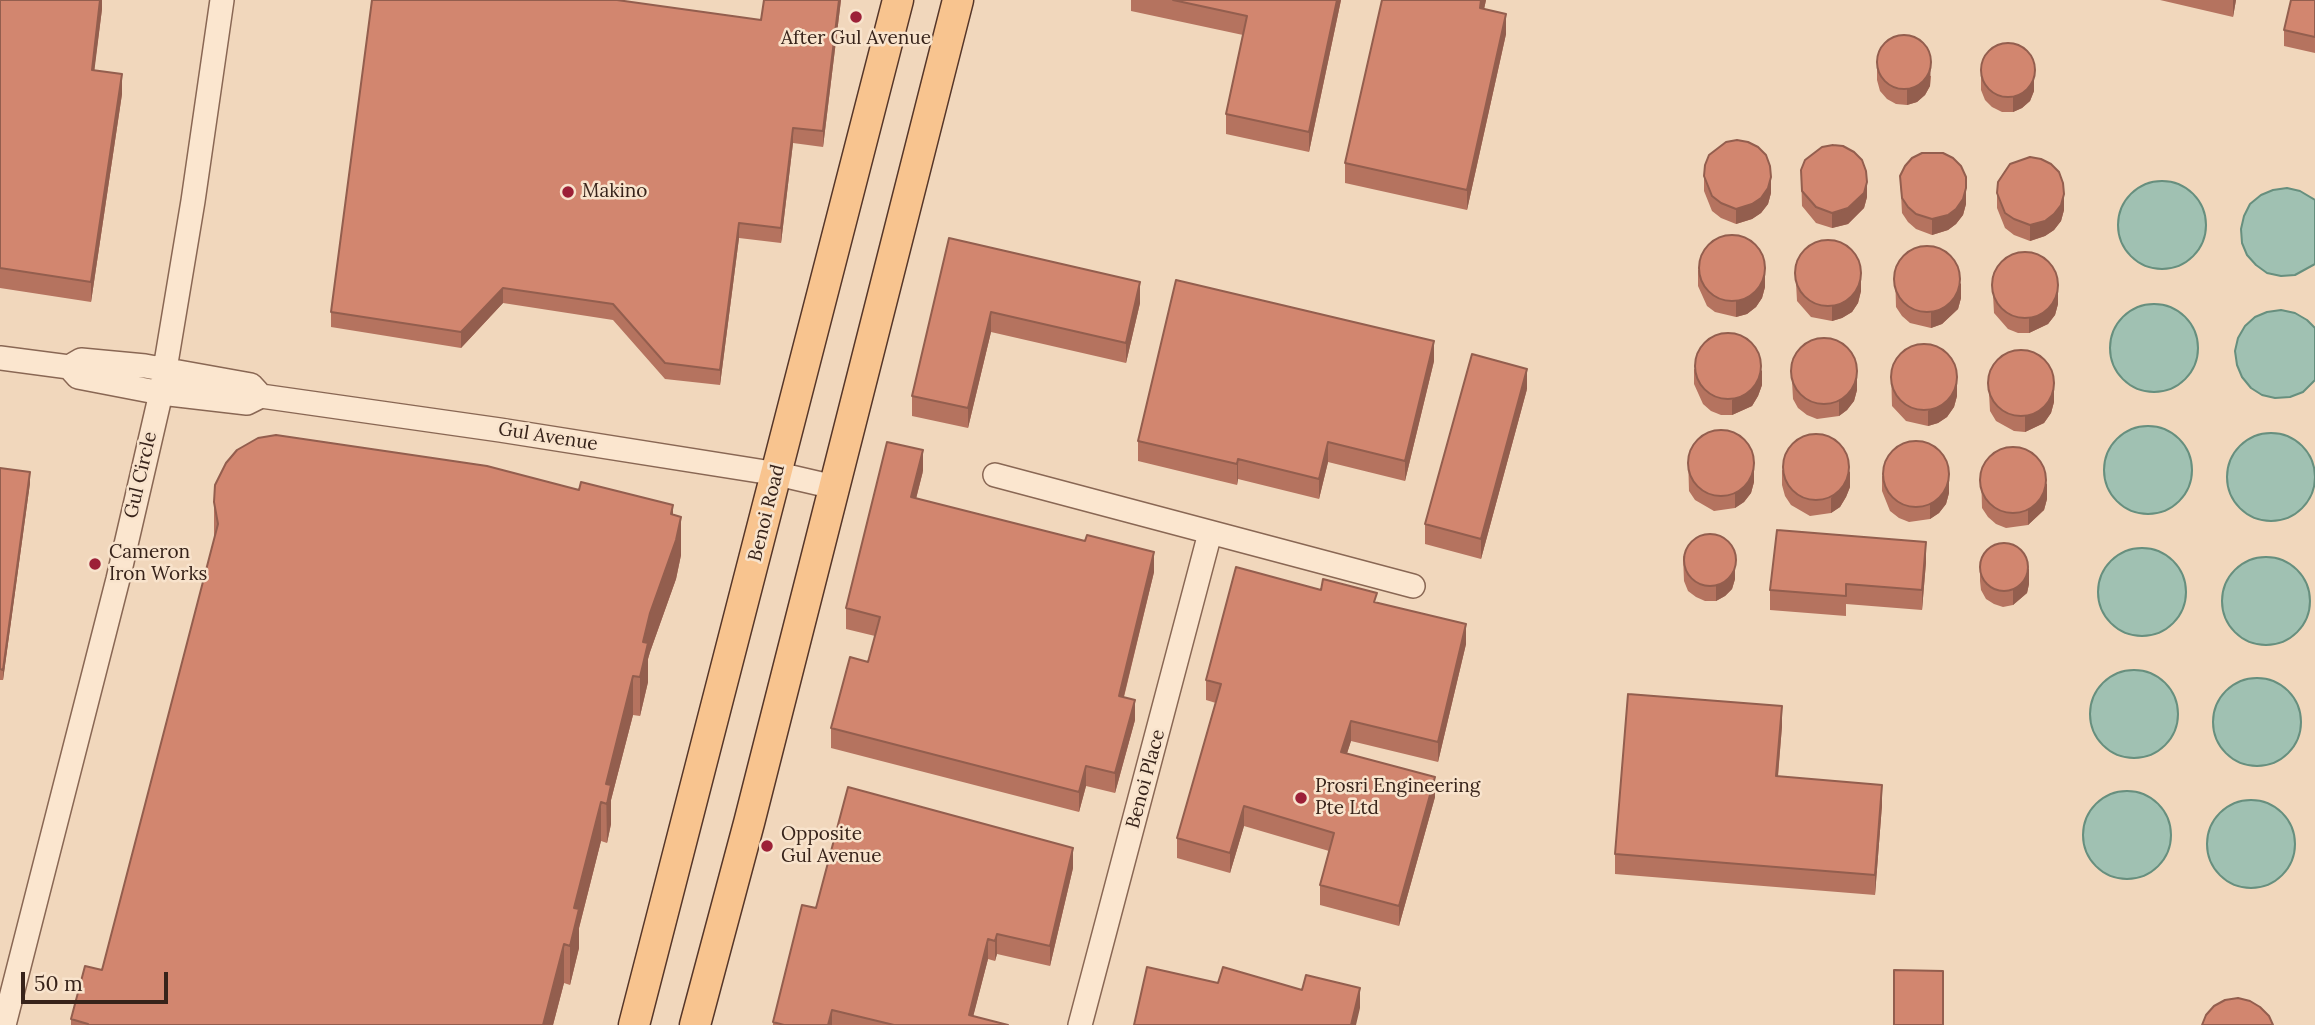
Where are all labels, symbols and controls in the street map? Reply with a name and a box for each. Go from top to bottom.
marker: After Gul Avenue [848,9,864,25]
place label: After Gul Avenue [781,28,931,50]
place label: Makino [582,181,647,203]
marker: Makino [560,184,576,200]
street label: Gul Avenue [497,418,599,456]
street label: Gul Circle [120,429,162,521]
street label: Benoi Road [744,462,790,564]
place label: Cameron Iron Works [109,542,207,586]
marker: Cameron Iron Works [87,556,103,572]
street label: Benoi Place [1122,727,1170,831]
place label: Prosri Engineering Pte Ltd [1315,776,1480,820]
marker: Prosri Engineering Pte Ltd [1293,790,1309,806]
place label: Opposite Gul Avenue [781,824,881,868]
marker: Opposite Gul Avenue [759,838,775,854]
scale bar [24,958,172,1002]
text: 50 m [34,970,83,997]

